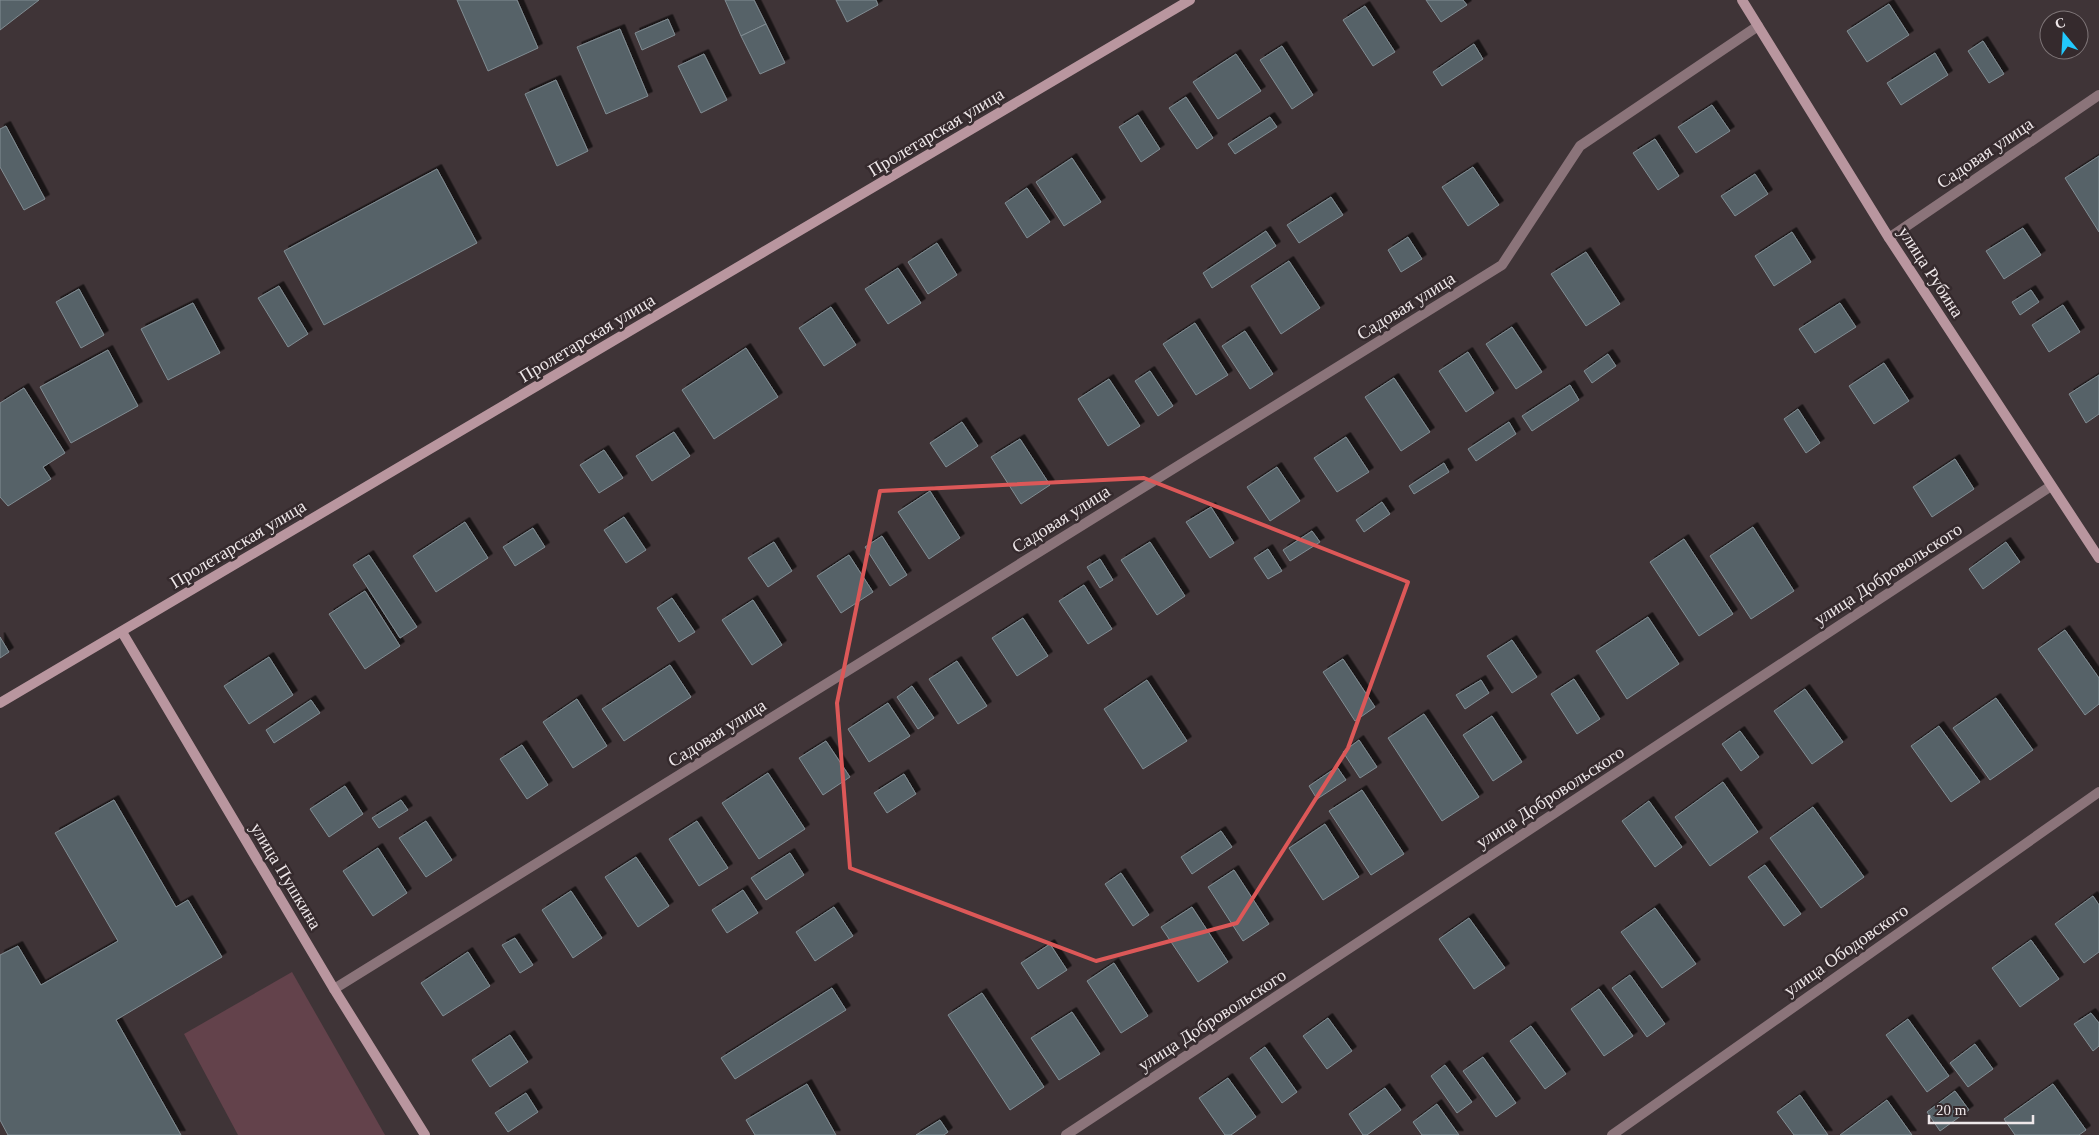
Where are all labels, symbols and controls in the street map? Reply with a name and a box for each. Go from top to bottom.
north arrow [2039,10,2089,60]
text: С [2053,14,2067,32]
street label: Пролетарская улица [865,84,1007,180]
street label: Садовая улица [1933,113,2037,193]
street label: улица Рубина [1894,223,1968,321]
street label: Садовая улица [1353,268,1459,344]
street label: Пролетарская улица [516,290,658,386]
street label: Садовая улица [1008,481,1114,557]
street label: Пролетарская улица [167,496,309,592]
street label: улица Добровольского [1810,519,1966,629]
street label: Садовая улица [664,695,770,771]
street label: улица Добровольского [1472,742,1628,852]
street label: улица Пушкина [246,819,326,933]
street label: улица Ободовского [1780,900,1912,1000]
street label: улица Добровольского [1134,965,1290,1075]
scale bar [1929,1092,2033,1124]
text: 20 m [1936,1102,1967,1118]

